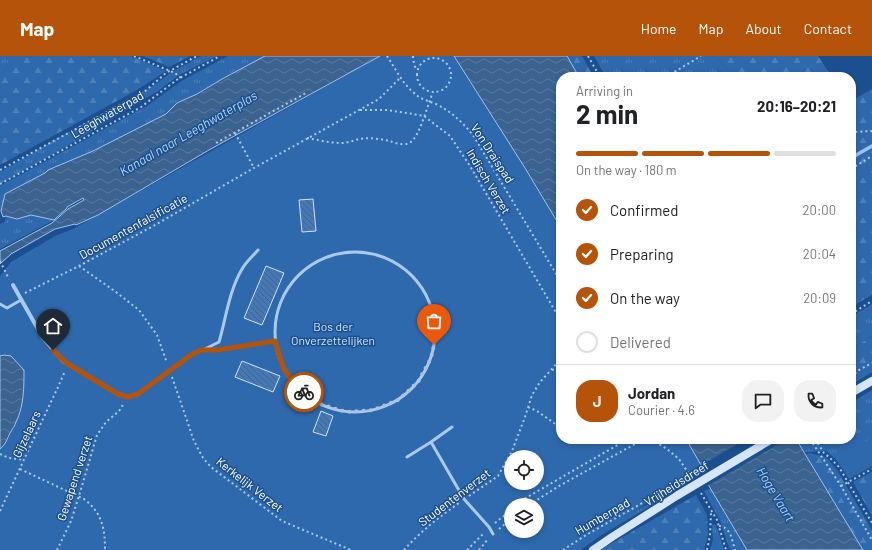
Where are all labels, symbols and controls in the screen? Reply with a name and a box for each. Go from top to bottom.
text: Map [20,17,54,40]
text: Home [641,20,677,37]
text: Map [699,20,723,37]
text: About [745,20,782,37]
text: Contact [804,20,852,37]
text: Arriving in [576,83,633,99]
water label: Kanaal naar Leeghwaterplas [116,87,260,179]
street label: Leeghwaterpad [68,88,146,140]
text: 20:16–20:21 [757,97,836,115]
text: 2 min [576,98,638,129]
street label: Von Draispad [469,121,517,185]
street label: Indisch Verzet [464,146,514,216]
text: On the way · 180 m [576,162,677,178]
street label: Documentenfalsificatie [76,190,190,262]
icon: check [576,199,598,221]
text: Confirmed [610,201,678,219]
text: 20:00 [803,202,836,218]
icon: check [576,243,598,265]
text: Preparing [610,245,674,263]
text: 20:04 [803,246,836,262]
icon: check [576,287,598,309]
text: On the way [610,289,680,307]
text: 20:09 [803,290,836,306]
pin [417,304,451,345]
pin [36,309,70,350]
icon: bag [423,310,445,332]
icon: home [42,315,64,337]
park label: Bos der Onverzettelijken [291,319,375,347]
text: Delivered [610,333,671,351]
courier [284,372,324,412]
button: chat [742,380,784,422]
button: phone [794,380,836,422]
icon: bike [293,381,315,403]
text: Jordan [628,384,675,402]
text: J [593,392,601,410]
text: Courier · 4.6 [628,402,695,418]
street label: Gijzelaars [9,408,43,460]
street label: Gewapend verzet [54,434,94,522]
map controls [504,450,544,538]
button: locate [504,450,544,490]
street label: Kerkelijk Verzet [214,454,286,514]
street label: Vrijheidsdreef [641,458,711,508]
water label: Hoge Vaart [753,464,799,525]
street label: Studentenverzet [415,465,493,529]
street label: Humberpad [572,495,632,537]
button: layers [504,498,544,538]

